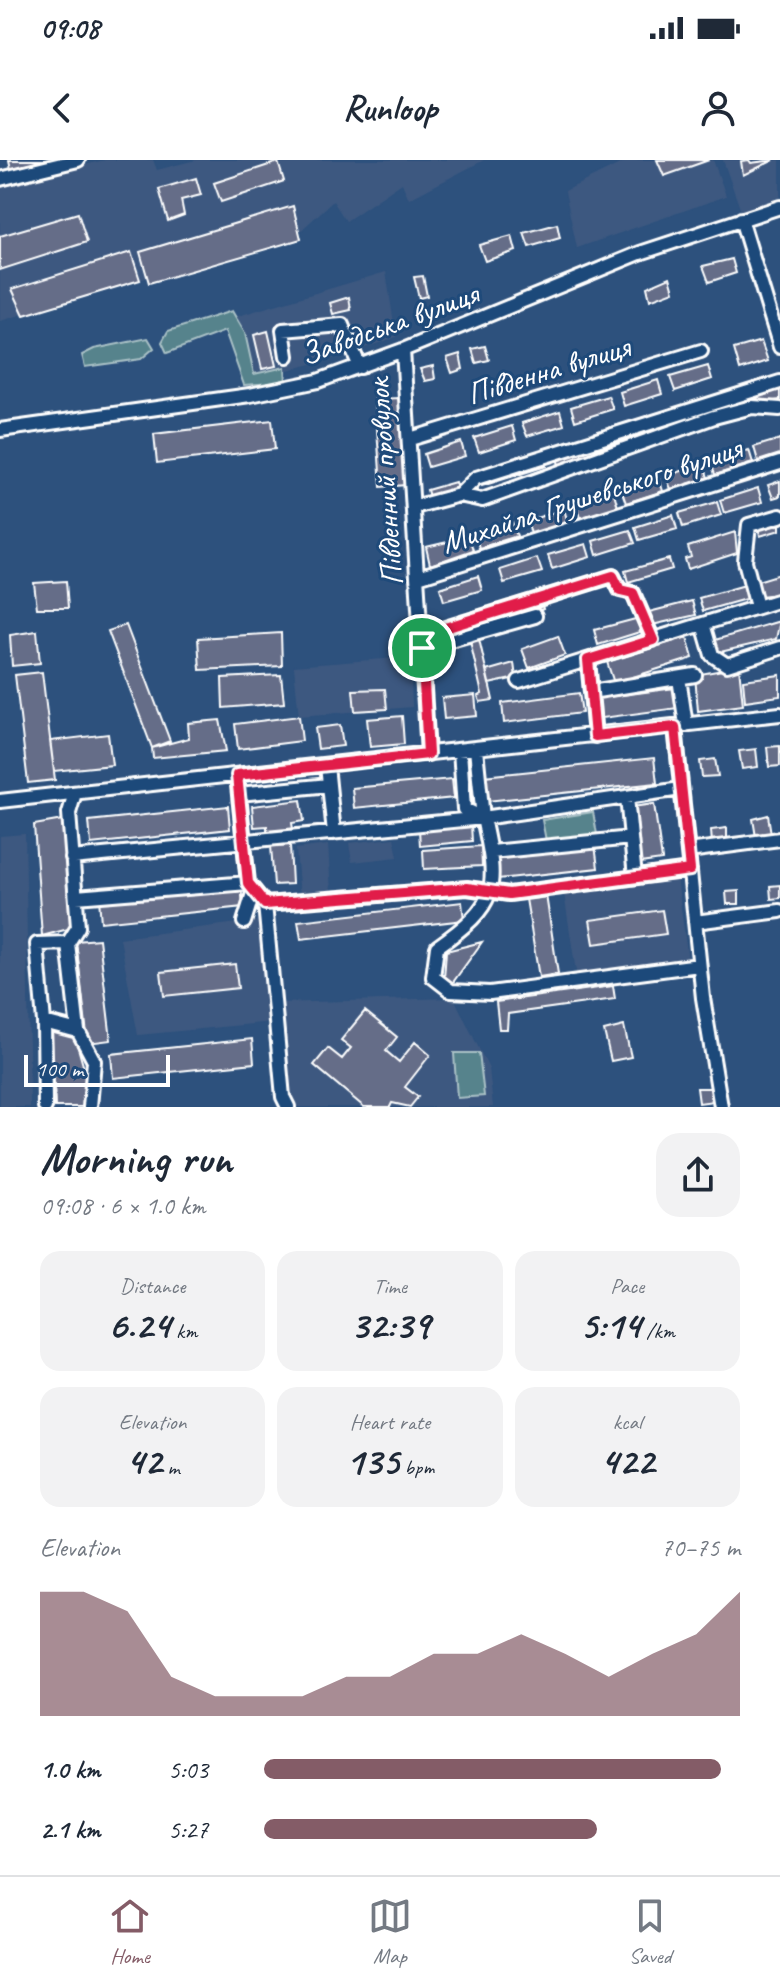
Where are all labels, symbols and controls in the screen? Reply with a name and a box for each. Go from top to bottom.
text: 09:08 [40,9,100,47]
text: Runloop [343,85,437,131]
icon: back [40,86,84,130]
icon: person [696,86,740,130]
street label: Заводська вулиця [294,272,486,375]
street label: Південна вулиця [462,325,636,414]
street label: Південний провулок [357,375,413,587]
street label: Михайла Грушевського вулиця [436,427,748,563]
pin [388,614,456,682]
icon: arrive [400,626,444,670]
scale bar [24,1051,170,1087]
text: 100 m [36,1055,83,1083]
text: Morning run [40,1131,232,1186]
button: share [656,1133,740,1217]
text: 09:08 · 6 × 1.0 km [40,1189,206,1222]
text: Distance [120,1272,185,1300]
text: Time [373,1272,407,1300]
text: Pace [610,1272,644,1300]
text: 6.24 [108,1300,171,1350]
text: 32:39 [350,1300,430,1350]
text: 5:14 [580,1300,641,1350]
text: km [171,1317,197,1345]
text: /km [641,1317,675,1345]
text: Elevation [119,1408,187,1436]
text: Heart rate [350,1408,430,1436]
text: kcal [613,1408,642,1436]
text: 42 [126,1436,162,1486]
text: 135 [346,1436,399,1486]
text: 422 [600,1436,654,1486]
text: m [162,1453,179,1481]
text: bpm [399,1453,434,1481]
text: Elevation [40,1531,120,1564]
text: 70–75 m [661,1531,740,1564]
text: 1.0 km [40,1753,100,1786]
text: 5:03 [168,1753,208,1786]
text: 2.1 km [40,1813,100,1846]
text: 5:27 [168,1813,208,1846]
tab: Home [108,1894,152,1970]
tab: Map [368,1894,412,1970]
tab: Saved [628,1894,672,1970]

